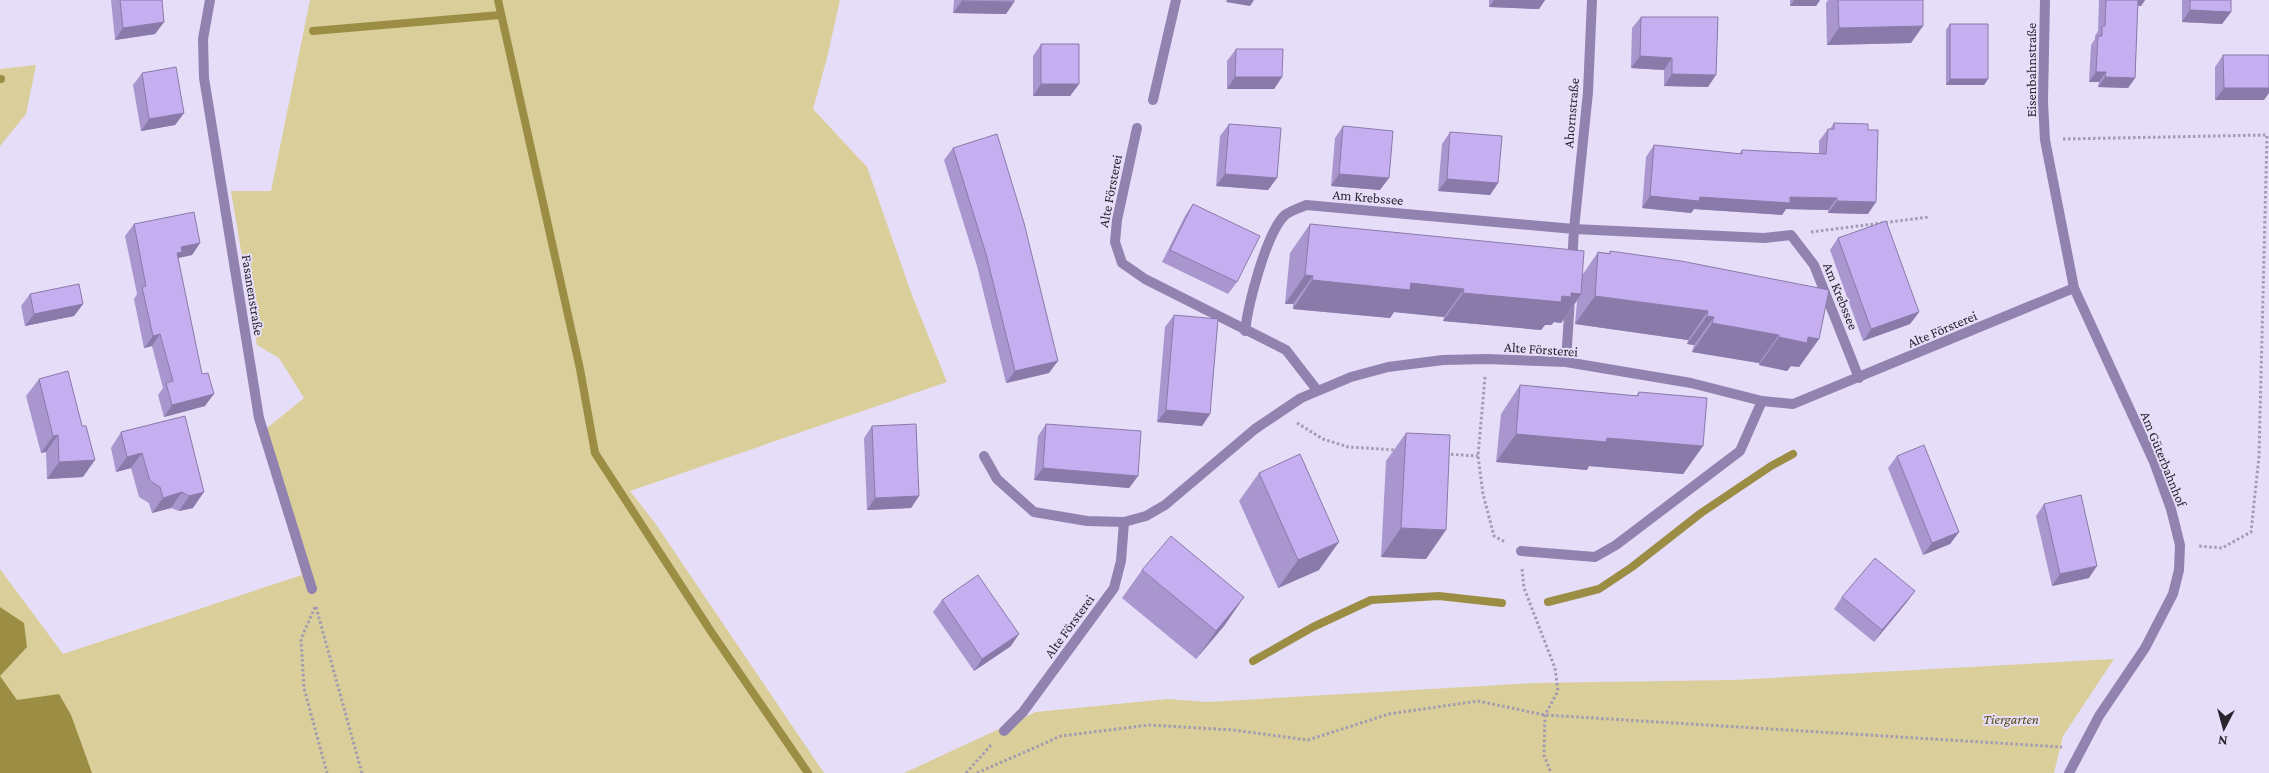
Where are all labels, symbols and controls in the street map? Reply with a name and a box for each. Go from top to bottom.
street label: Eisenbahnstraße [2023,23,2039,117]
street label: Ahornstraße [1560,77,1582,149]
street label: Alte Försterei [1095,153,1125,229]
street label: Am Krebssee [1332,186,1404,208]
street label: Fasanenstraße [239,254,267,336]
street label: Am Krebssee [1820,260,1862,332]
street label: Alte Försterei [1905,307,1980,351]
street label: Alte Försterei [1504,338,1579,360]
street label: Am Güterbahnhof [2138,409,2191,510]
street label: Alte Försterei [1041,591,1097,661]
north arrow [2199,703,2249,753]
park label: Tiergarten [1983,711,2039,727]
text: N [2217,732,2228,749]

